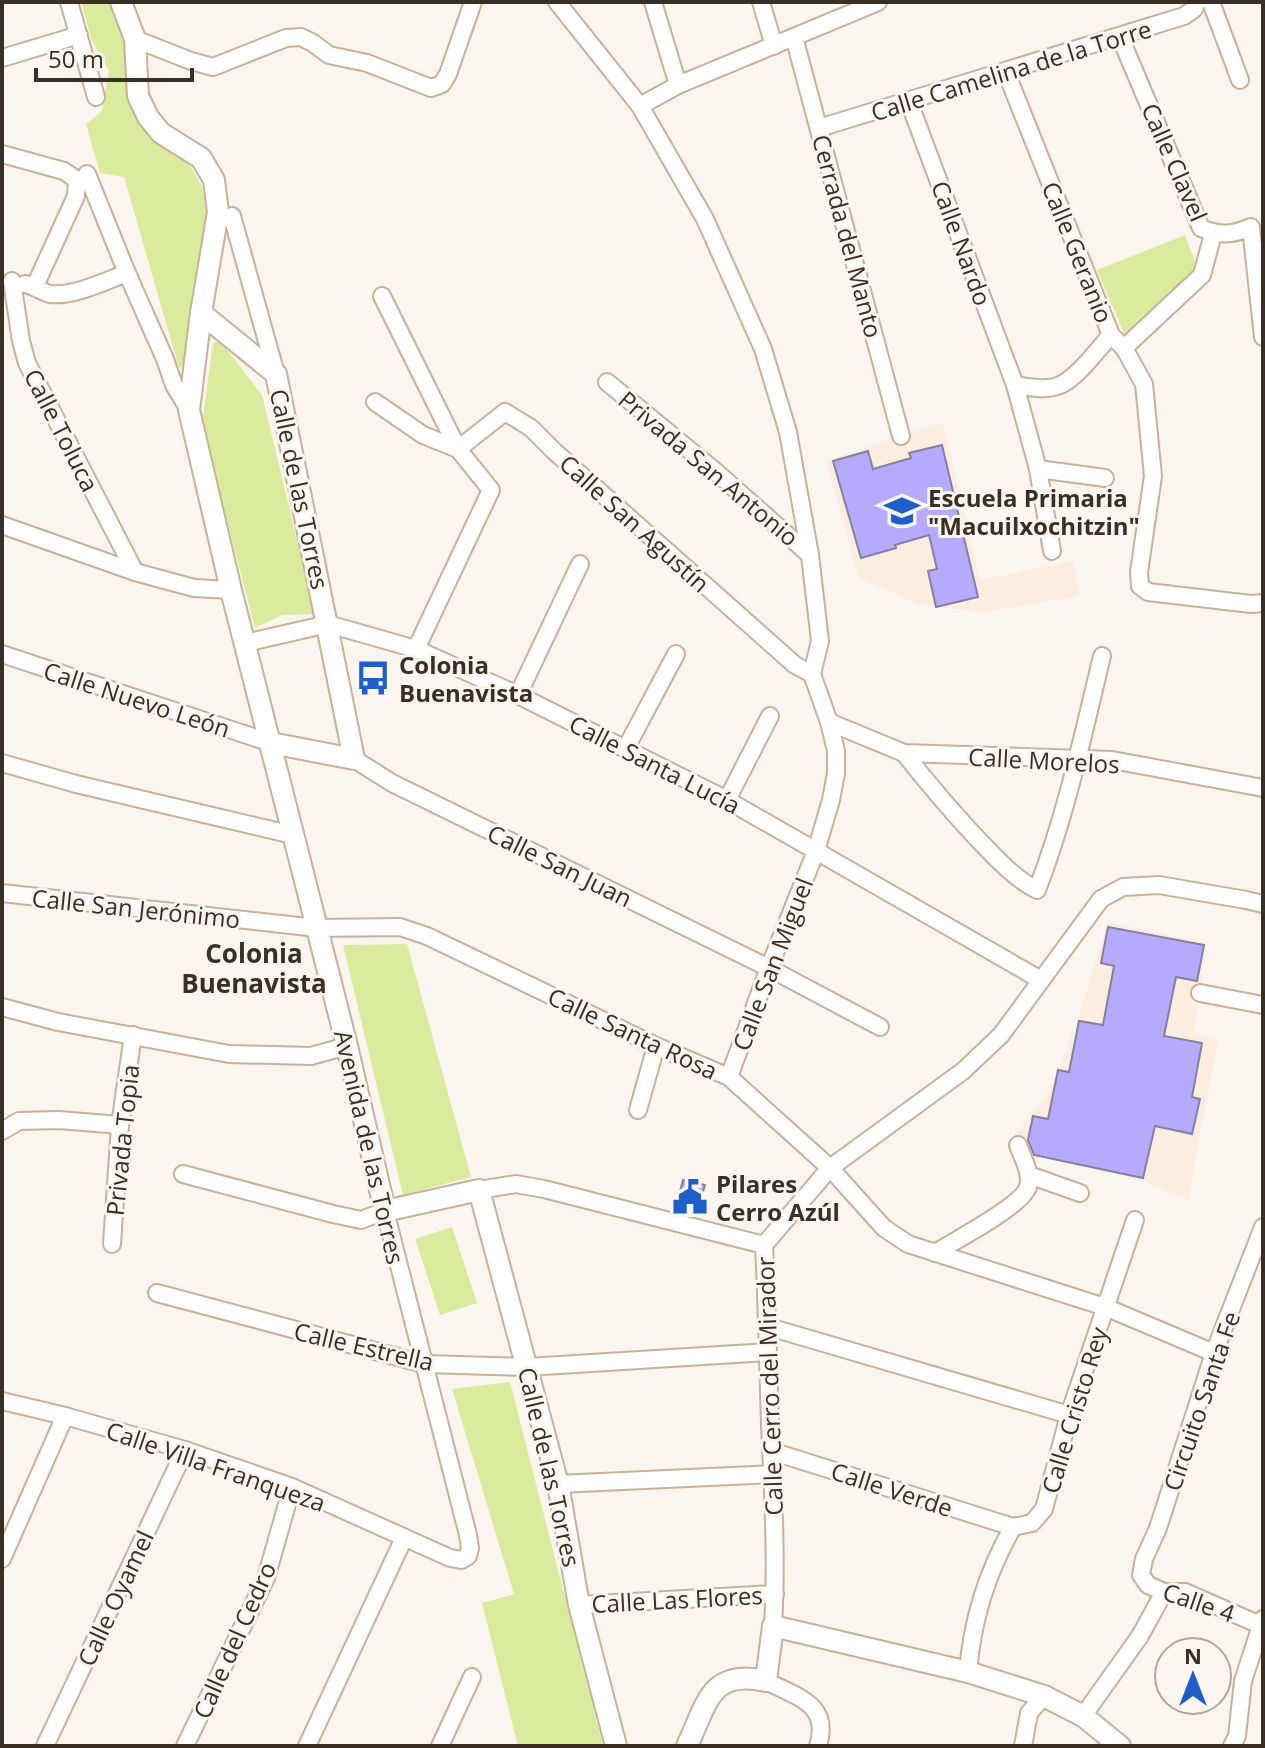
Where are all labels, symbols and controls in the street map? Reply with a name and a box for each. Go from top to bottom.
street label: Calle Camelina de la Torre [867,12,1155,128]
scale bar [36,32,192,82]
text: 50 m [48,42,104,75]
street label: Calle Clavel [1134,98,1216,226]
street label: Cerrada del Manto [805,131,891,341]
street label: Calle Nardo [924,176,1000,310]
street label: Calle Geranio [1035,176,1121,328]
street label: Calle Toluca [17,363,107,497]
street label: Privada San Antonio [612,383,806,553]
street label: Calle de las Torres [263,386,337,592]
street label: Calle San Agustín [553,447,717,599]
place label: Escuela Primaria "Macuilxochitzin" [928,481,1140,542]
school or university icon: Escuela Primaria "Macuilxochitzin" [883,492,921,530]
place label: Colonia Buenavista [399,648,533,709]
street label: Calle Nuevo León [39,653,235,745]
bus stop icon: Colonia Buenavista [354,659,392,697]
street label: Calle Santa Lucía [564,707,746,821]
street label: Calle Morelos [967,740,1121,780]
street label: Calle San Juan [482,816,638,914]
street label: Calle San Miguel [724,873,820,1055]
street label: Calle San Jerónimo [30,881,242,935]
district label: Colonia Buenavista [181,935,327,1001]
street label: Calle Santa Rosa [543,979,723,1087]
street label: Avenida de las Torres [327,1027,413,1267]
street label: Privada Topia [98,1063,146,1217]
place label: Pilares Cerro Azúl [716,1167,840,1228]
public building icon: Pilares Cerro Azúl [671,1178,709,1216]
street label: Calle Cerro del Mirador [748,1256,790,1516]
street label: Circuito Santa Fe [1155,1307,1247,1495]
street label: Calle Estrella [291,1314,437,1378]
street label: Calle Cristo Rey [1033,1322,1115,1497]
street label: Calle de las Torres [511,1364,589,1570]
street label: Calle Villa Franqueza [102,1413,330,1519]
street label: Calle Verde [827,1454,957,1524]
street label: Calle Oyamel [69,1525,161,1671]
street label: Calle del Cedro [185,1556,283,1724]
street label: Calle 4 [1159,1574,1240,1630]
street label: Calle Las Flores [591,1578,763,1620]
north arrow [1153,1636,1233,1716]
text: N [1184,1640,1202,1670]

